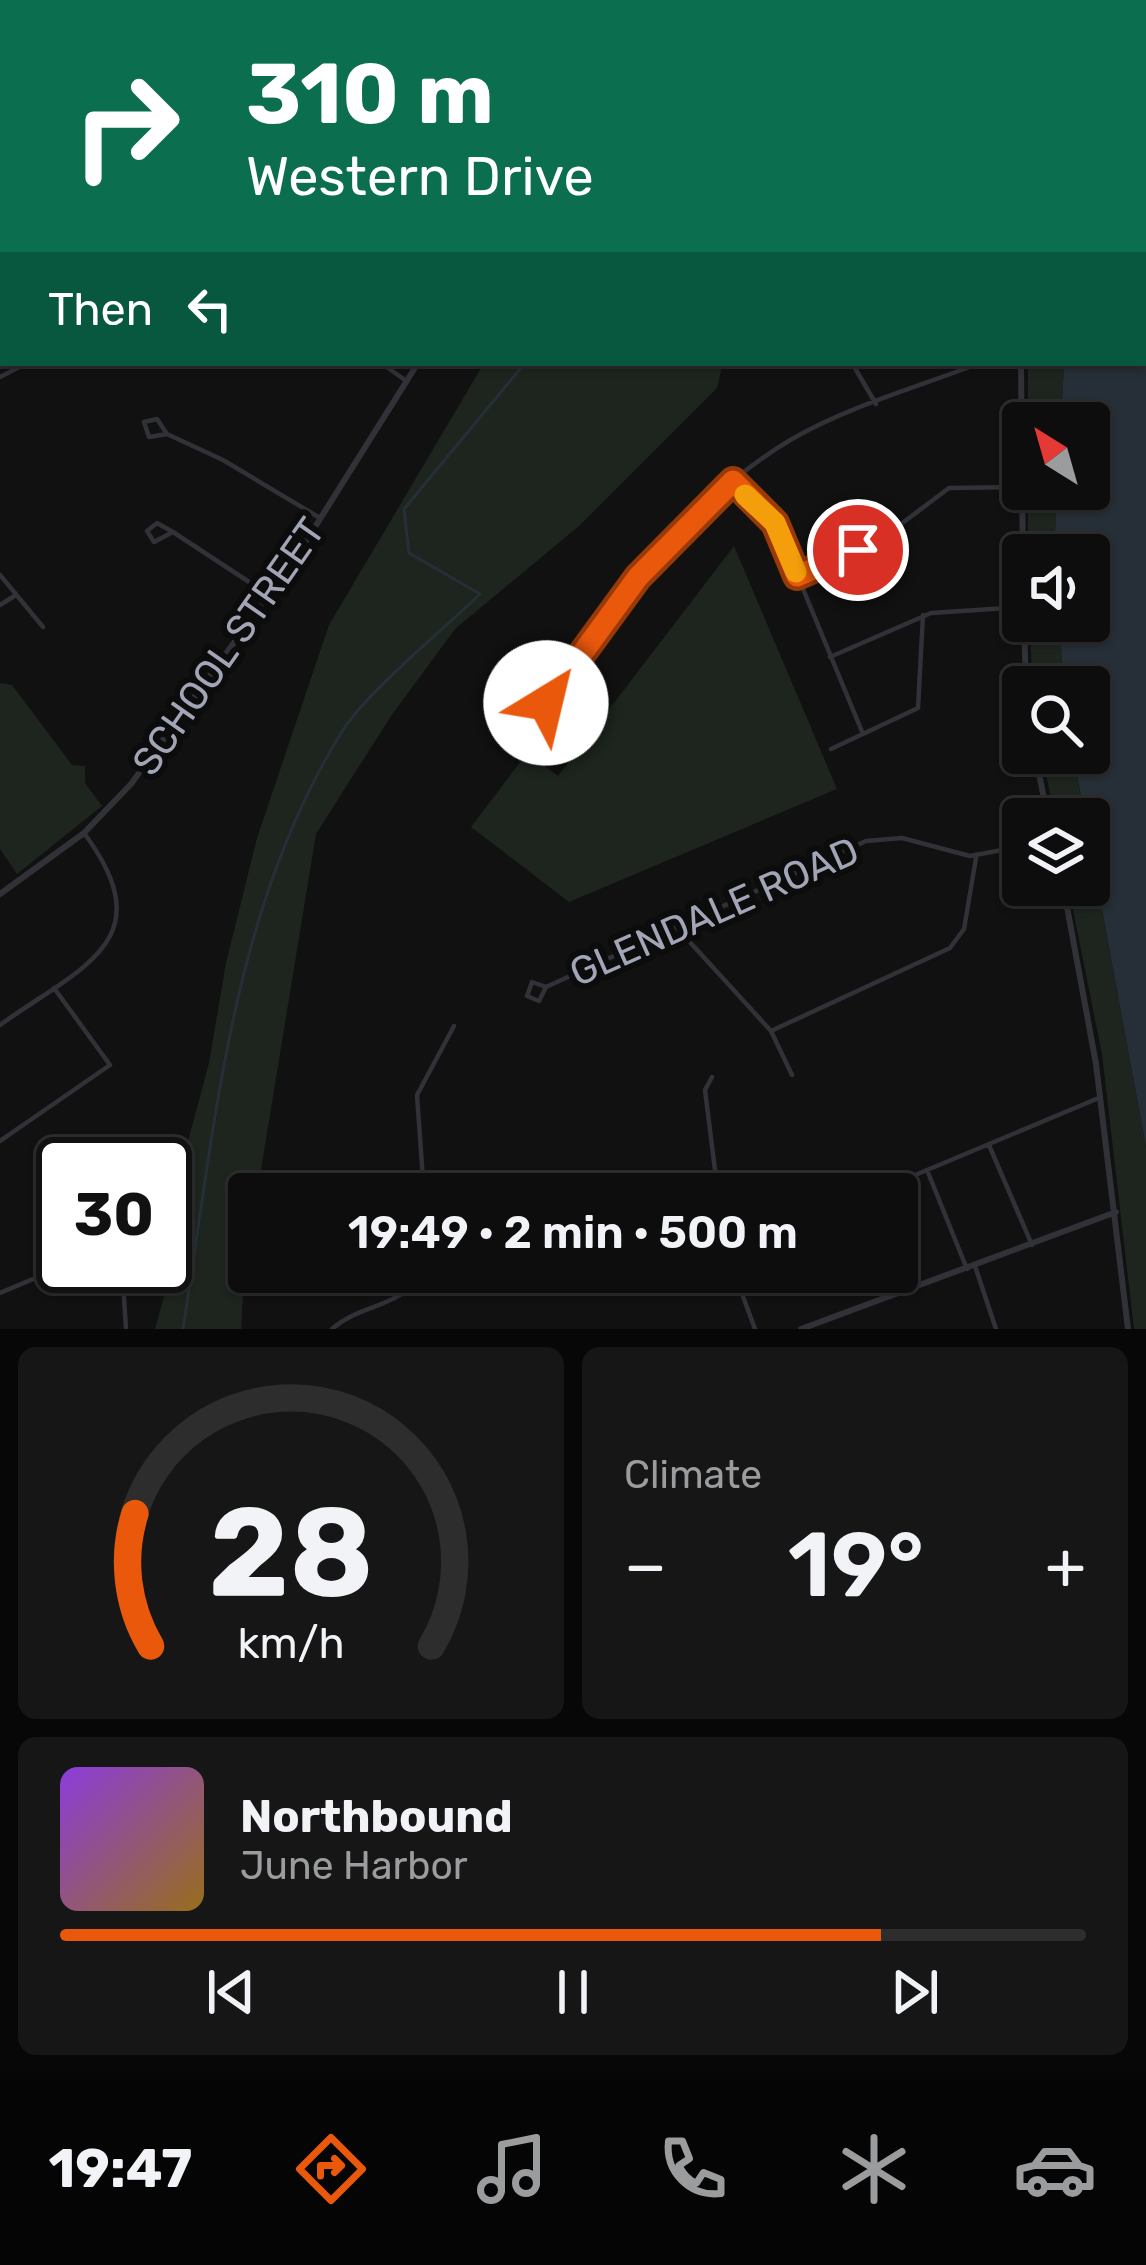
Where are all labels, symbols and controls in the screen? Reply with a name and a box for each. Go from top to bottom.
text: 310 m [246,44,494,144]
icon: right [48,48,204,204]
text: Western Drive [246,145,594,209]
icon: left [177,276,243,342]
text: Then [48,283,153,336]
north arrow [1002,402,1110,510]
map controls [1002,402,1110,906]
pin [807,499,909,601]
street label: SCHOOL STREET [123,509,335,784]
icon: arrive [825,517,891,583]
button: sound [1002,534,1110,642]
position arrow [483,640,609,766]
button: search [1002,666,1110,774]
button: layers [1002,798,1110,906]
street label: GLENDALE ROAD [563,828,866,996]
speed limit sign: 30 [36,1137,192,1293]
text: 19:49 · 2 min · 500 m [348,1206,798,1259]
text: Climate [624,1452,762,1498]
text: 28 [208,1478,374,1626]
text: 19° [788,1512,924,1619]
text: − [624,1526,667,1605]
text: + [1045,1526,1086,1605]
text: km/h [237,1618,345,1669]
text: Northbound [240,1790,513,1843]
text: June Harbor [240,1843,468,1889]
icon: previous [198,1959,264,2025]
icon: pause [540,1959,606,2025]
icon: next [882,1959,948,2025]
icon: directions [289,2127,373,2211]
icon: music [470,2127,554,2211]
icon: phone [651,2127,735,2211]
icon: climate [832,2127,916,2211]
icon: car [1013,2127,1097,2211]
text: 19:47 [49,2137,192,2201]

